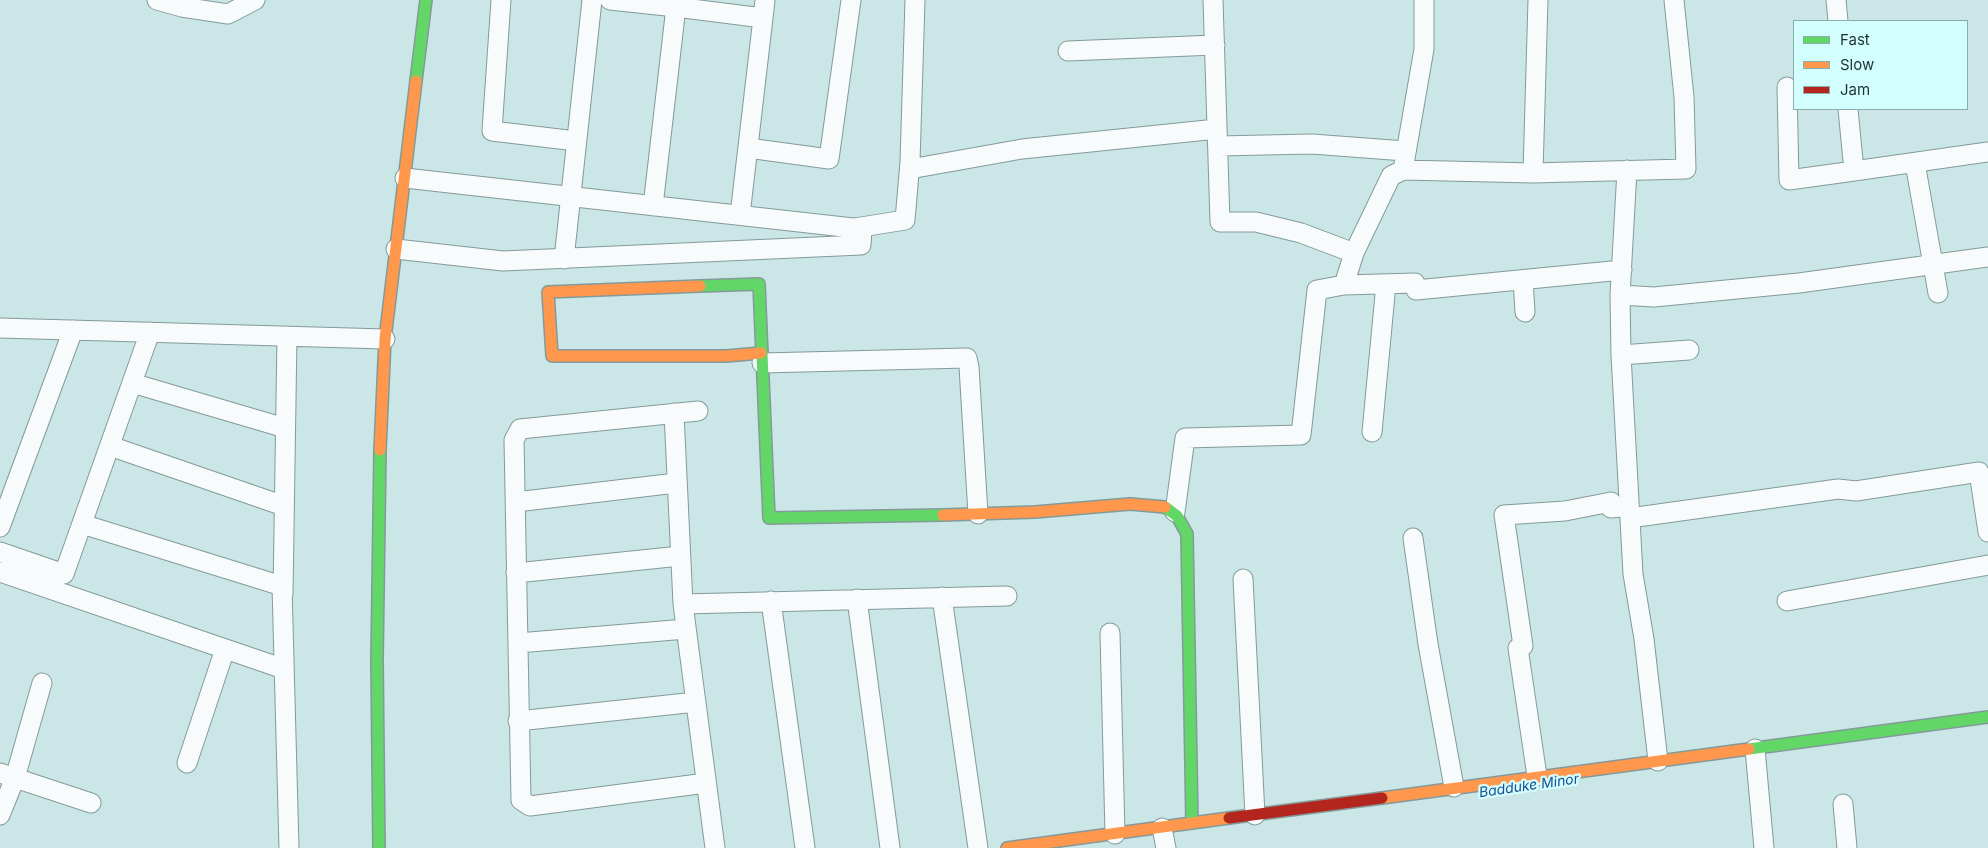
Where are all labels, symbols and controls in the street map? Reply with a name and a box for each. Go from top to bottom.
legend [1793,20,1968,110]
text: Fast [1840,30,1870,49]
text: Slow [1840,55,1874,74]
text: Jam [1840,80,1870,99]
water label: Badduke Minor [1478,771,1580,801]

